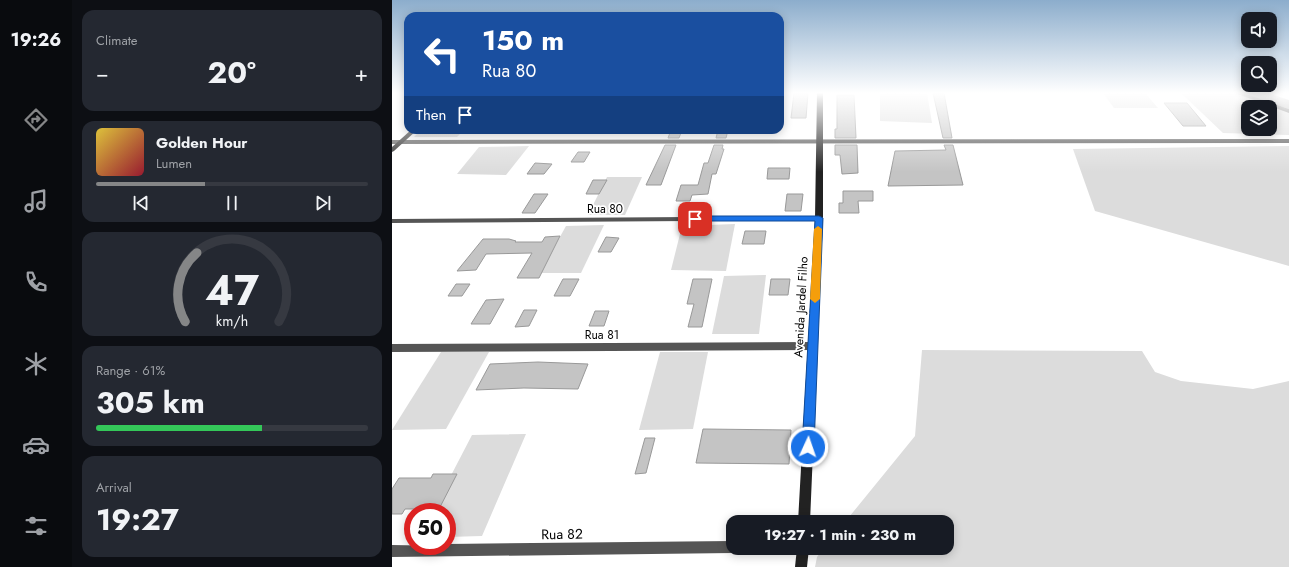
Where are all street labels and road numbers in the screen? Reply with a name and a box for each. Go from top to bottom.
street label: Rua 80 [587,200,623,218]
street label: Avenida Jardel Filho [789,256,813,358]
street label: Rua 81 [585,326,619,344]
street label: Rua 82 [541,524,583,544]

